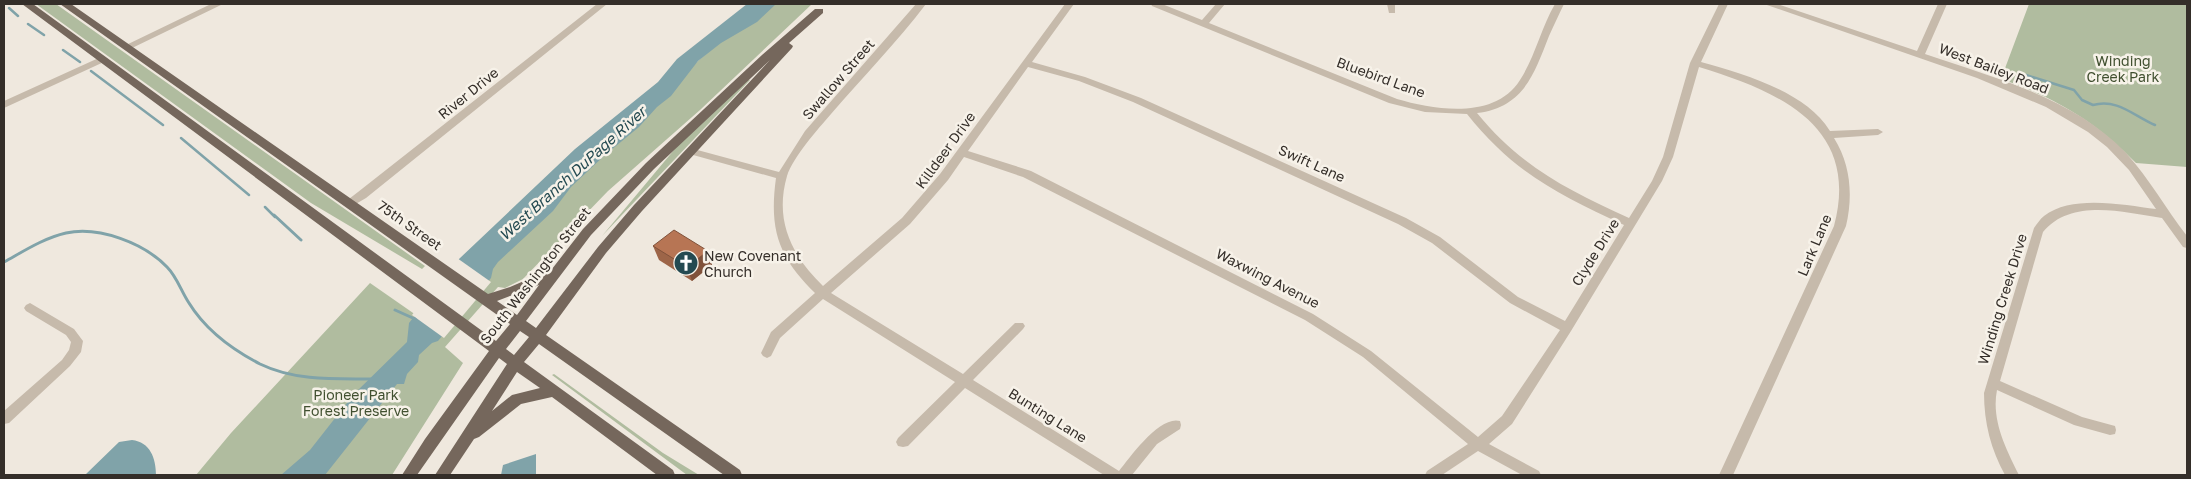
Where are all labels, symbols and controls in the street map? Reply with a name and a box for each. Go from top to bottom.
street label: Swallow Street [798,35,878,123]
street label: West Bailey Road [1937,39,2051,97]
park label: Winding Creek Park [2087,52,2159,85]
street label: Bluebird Lane [1334,53,1428,101]
street label: River Drive [434,64,502,122]
water label: West Branch DuPage River [495,101,651,244]
street label: Killdeer Drive [911,108,979,192]
street label: Swift Lane [1276,141,1348,185]
street label: 75th Street [375,197,445,253]
street label: South Washington Street [476,203,594,347]
street label: Lark Lane [1793,211,1835,279]
street label: Clyde Drive [1568,215,1622,289]
street label: Winding Creek Drive [1974,231,2030,367]
street label: Waxwing Avenue [1213,245,1323,311]
place label: New Covenant Church [704,247,801,280]
church icon: New Covenant Church [673,250,699,276]
street label: Bunting Lane [1006,384,1090,446]
park label: Pioneer Park Forest Preserve [303,386,409,419]

